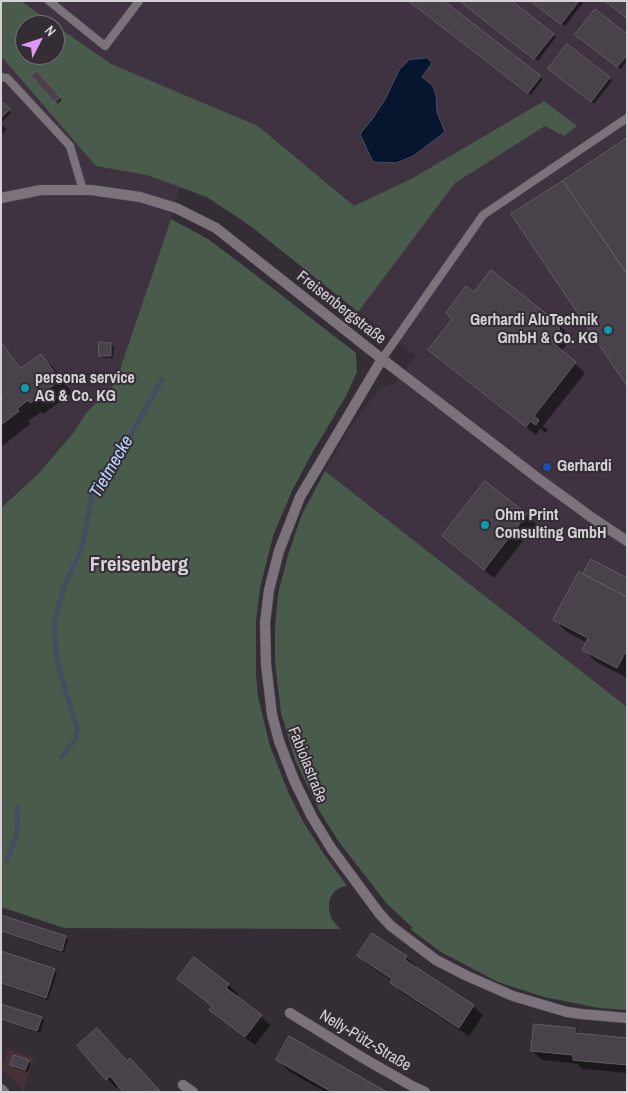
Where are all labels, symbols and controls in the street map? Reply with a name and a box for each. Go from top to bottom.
north arrow [15,15,65,65]
text: N [41,22,60,40]
street label: Freisenbergstraße [293,267,389,349]
place label: Gerhardi AluTechnik GmbH & Co. KG [470,311,598,349]
marker: Gerhardi AluTechnik GmbH & Co. KG [602,324,614,336]
place label: persona service AG & Co. KG [35,369,135,407]
marker: persona service AG & Co. KG [19,382,31,394]
water label: Tietmecke [86,432,138,502]
place label: Gerhardi [557,457,612,477]
marker: Gerhardi [541,461,553,473]
place label: Ohm Print Consulting GmbH [495,506,607,544]
marker: Ohm Print Consulting GmbH [479,519,491,531]
district label: Freisenberg [90,552,188,578]
street label: Fabiolastraße [283,724,331,806]
street label: Nelly-Pütz-Straße [316,1006,414,1076]

